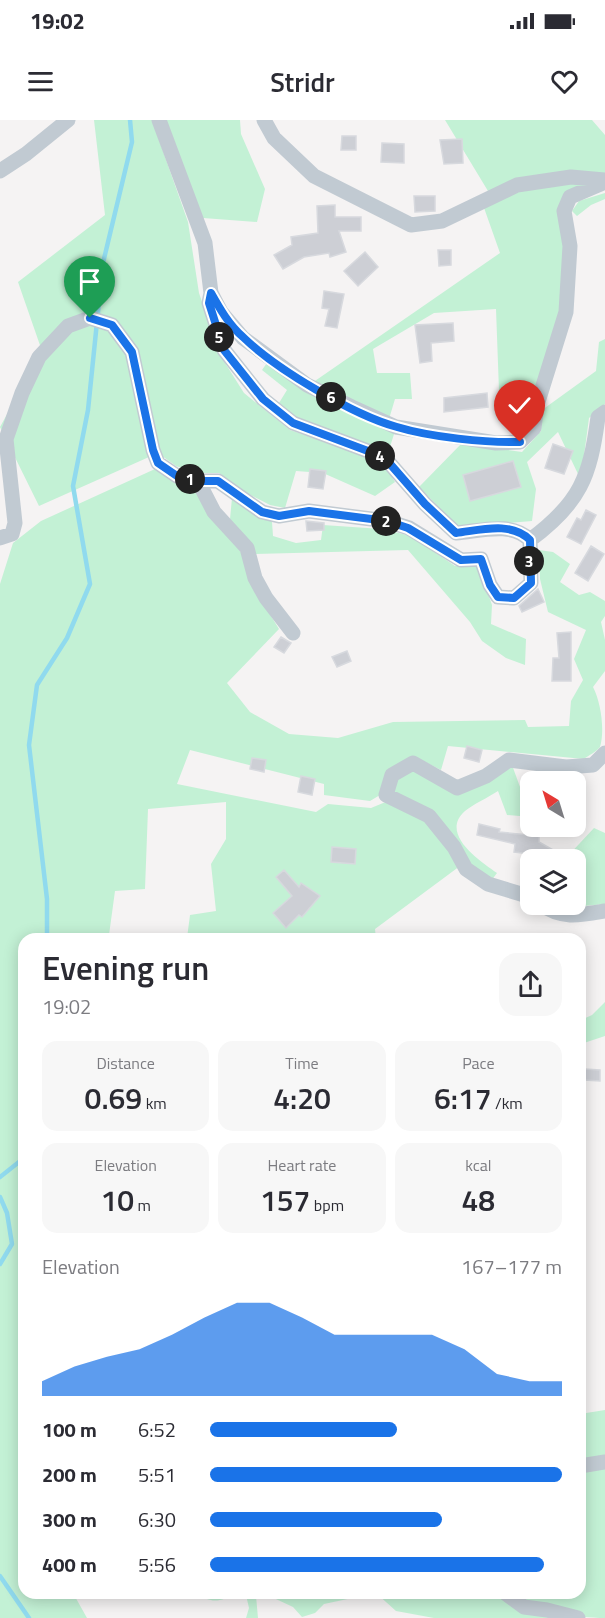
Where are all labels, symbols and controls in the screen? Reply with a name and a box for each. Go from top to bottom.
text: 19:02 [30,4,85,38]
text: Stridr [270,61,335,102]
icon: menu [24,65,57,98]
icon: heart [548,65,581,98]
pin [64,256,115,318]
icon: arrive [73,265,106,298]
pin: 5 [204,322,234,352]
text: 5 [215,325,223,349]
pin [494,380,545,442]
pin: 6 [316,382,346,412]
text: 6 [327,385,335,409]
icon: check [503,389,536,422]
pin: 4 [365,441,395,471]
text: 4 [376,444,384,468]
pin: 1 [175,464,205,494]
text: 1 [186,467,194,491]
pin: 2 [371,506,401,536]
text: 2 [382,509,390,533]
pin: 3 [514,546,544,576]
text: 3 [525,549,533,573]
north arrow [520,771,586,837]
map controls [520,771,586,915]
button: layers [520,849,586,915]
text: Evening run [42,943,209,993]
button: share [499,953,562,1016]
text: 19:02 [42,991,91,1022]
text: Distance [96,1051,155,1075]
text: Time [285,1051,319,1075]
text: Pace [462,1051,495,1075]
text: 0.69 [85,1075,142,1121]
text: 4:20 [273,1075,331,1121]
text: 6:17 [434,1075,492,1121]
text: km [142,1091,167,1115]
text: /km [492,1091,523,1115]
text: Elevation [95,1153,157,1177]
text: Heart rate [268,1153,336,1177]
text: kcal [465,1153,491,1177]
text: 10 [100,1177,134,1223]
text: 157 [260,1177,310,1223]
text: 48 [462,1177,495,1223]
text: m [134,1193,151,1217]
text: bpm [310,1193,344,1217]
text: Elevation [42,1251,120,1282]
text: 167–177 m [461,1251,562,1282]
text: 100 m [42,1414,97,1445]
text: 6:52 [138,1414,176,1445]
text: 200 m [42,1459,97,1490]
text: 5:51 [138,1459,176,1490]
text: 300 m [42,1504,97,1535]
text: 6:30 [138,1504,176,1535]
text: 400 m [42,1549,97,1580]
text: 5:56 [138,1549,176,1580]

